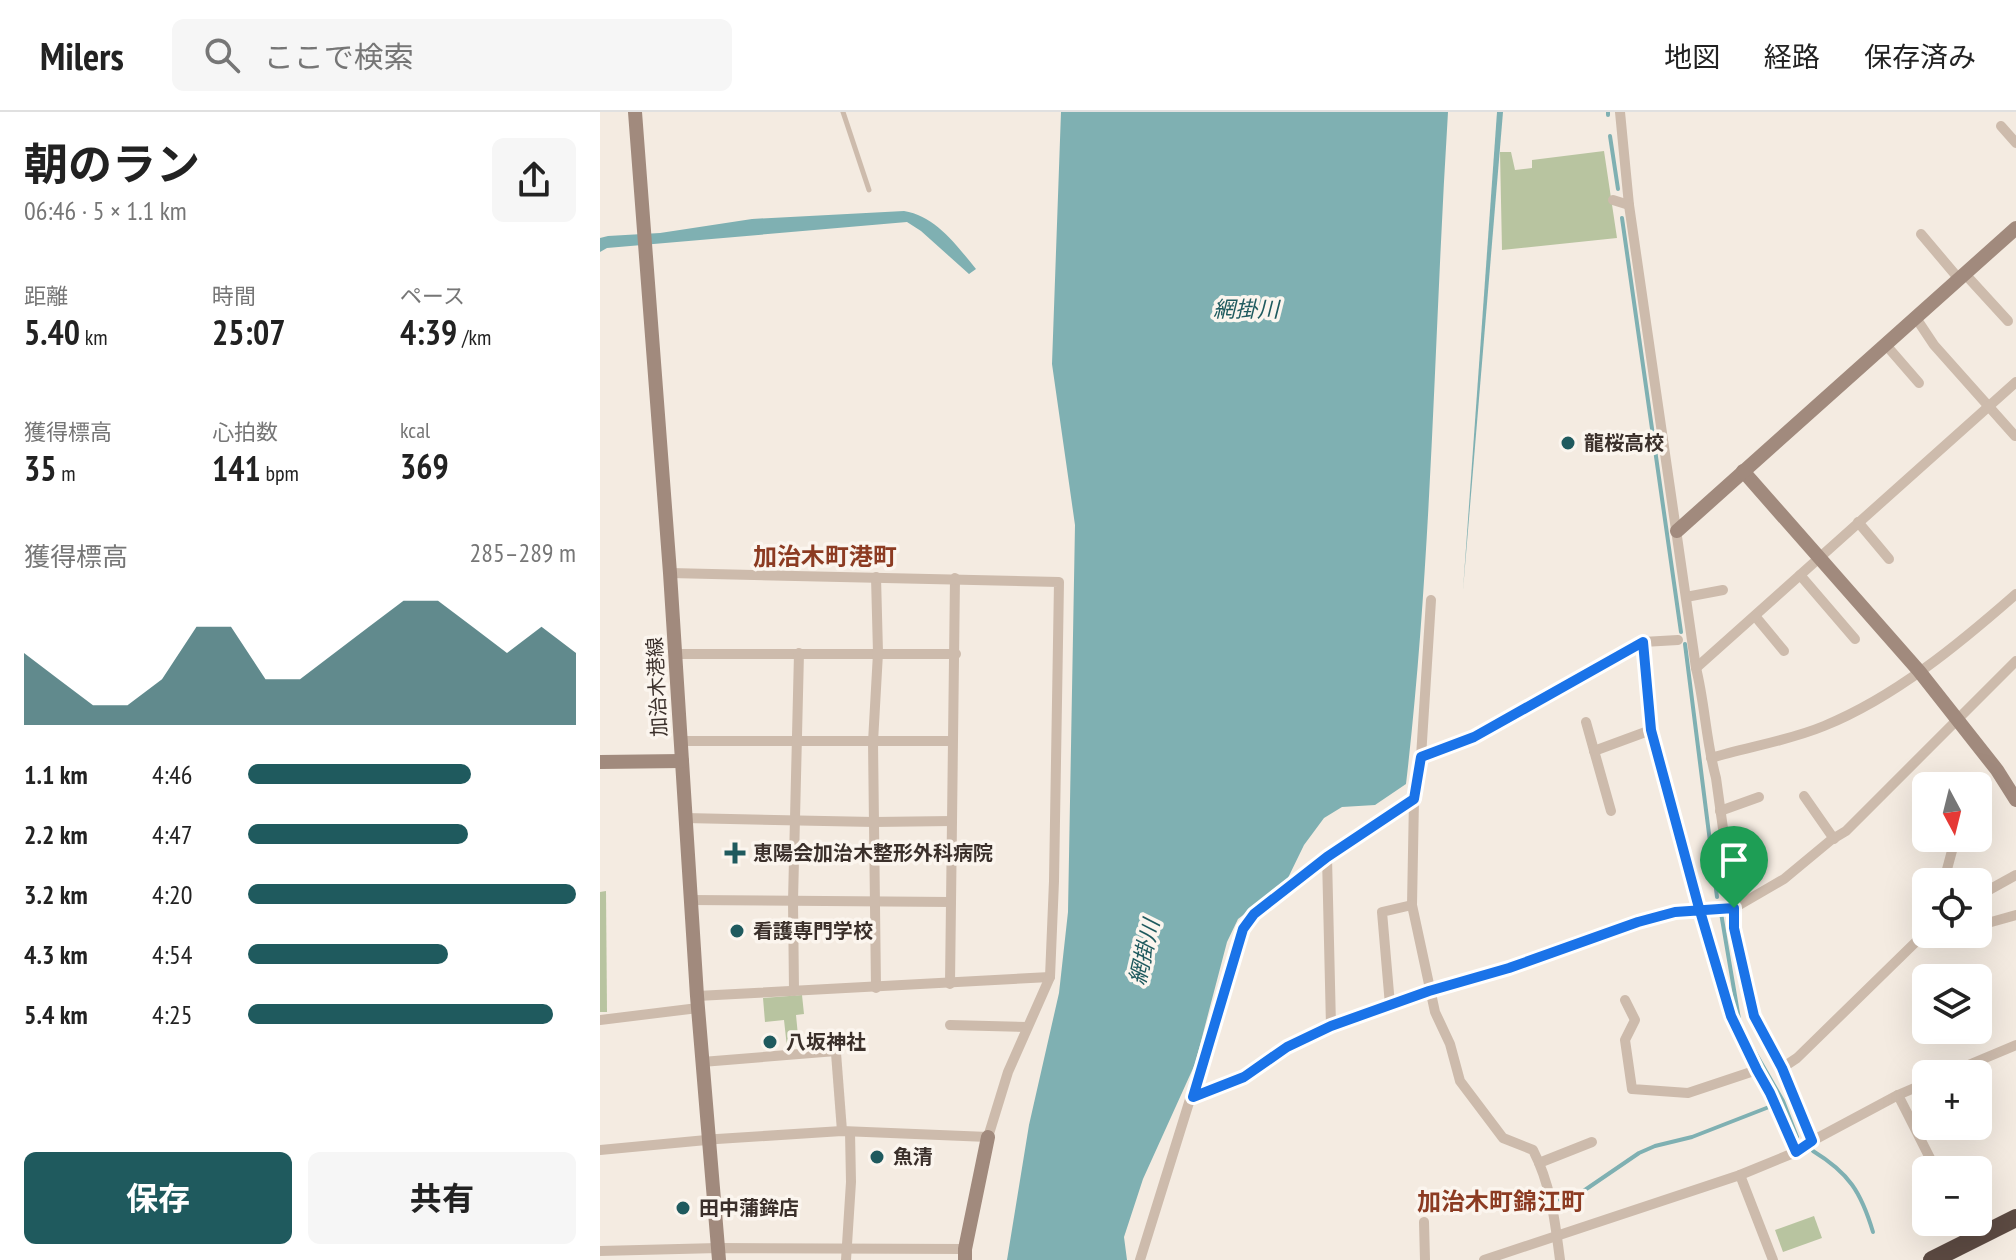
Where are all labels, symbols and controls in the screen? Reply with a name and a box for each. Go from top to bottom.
search box [172,19,732,91]
text: Milers [40,31,124,80]
icon: search [200,33,244,77]
text: ここで検索 [264,37,414,76]
text: 地図 [1664,38,1720,75]
text: 経路 [1764,38,1820,75]
text: 保存済み [1864,38,1976,75]
text: 朝のラン [24,135,200,192]
button: share [492,138,576,222]
text: 06:46 · 5 × 1.1 km [24,194,187,227]
text: 距離 [24,282,68,310]
text: 時間 [212,282,256,310]
text: ペース [400,282,465,310]
water label: 網掛川 [1213,295,1281,323]
text: 5.40 [24,310,80,354]
text: 25:07 [212,310,286,354]
text: 4:39 [400,310,457,354]
text: km [80,323,108,351]
text: /km [457,323,491,351]
text: kcal [400,416,430,444]
text: 獲得標高 [24,418,112,446]
text: 心拍数 [212,418,278,446]
place label: 龍桜高校 [1584,430,1664,456]
marker: 龍桜高校 [1559,434,1577,452]
text: 369 [400,444,449,488]
text: 35 [24,446,57,490]
text: 141 [212,446,261,490]
text: m [57,459,76,487]
text: bpm [261,459,299,487]
text: 285–289 m [470,536,576,569]
text: 獲得標高 [24,540,128,573]
district label: 加治木町港町 [753,541,897,572]
street label: 加治木港線 [641,636,673,738]
text: 1.1 km [24,758,88,791]
text: 4:46 [152,758,192,791]
north arrow [1912,772,1992,852]
map controls [1912,772,1992,1236]
text: 2.2 km [24,818,88,851]
text: 4:47 [152,818,192,851]
pin [1700,826,1768,908]
icon: arrive [1712,838,1756,882]
place label: 恵陽会加治木整形外科病院 [753,840,993,866]
marker: 恵陽会加治木整形外科病院 [724,842,746,864]
button: locate [1912,868,1992,948]
text: 3.2 km [24,878,88,911]
text: 4:20 [152,878,192,911]
water label: 網掛川 [1123,915,1166,987]
place label: 看護専門学校 [753,918,873,944]
marker: 看護専門学校 [728,922,746,940]
text: 4.3 km [24,938,88,971]
text: 4:54 [152,938,192,971]
button: layers [1912,964,1992,1044]
text: 5.4 km [24,998,88,1031]
text: 4:25 [152,998,192,1031]
place label: 八坂神社 [786,1029,866,1055]
marker: 八坂神社 [761,1033,779,1051]
button: + [1912,1060,1992,1140]
place label: 魚清 [893,1144,933,1170]
marker: 魚清 [868,1148,886,1166]
button: 保存 [24,1152,292,1244]
button: 共有 [308,1152,576,1244]
button: − [1912,1156,1992,1236]
district label: 加治木町錦江町 [1417,1186,1585,1217]
place label: 田中蒲鉾店 [699,1195,799,1221]
marker: 田中蒲鉾店 [674,1199,692,1217]

